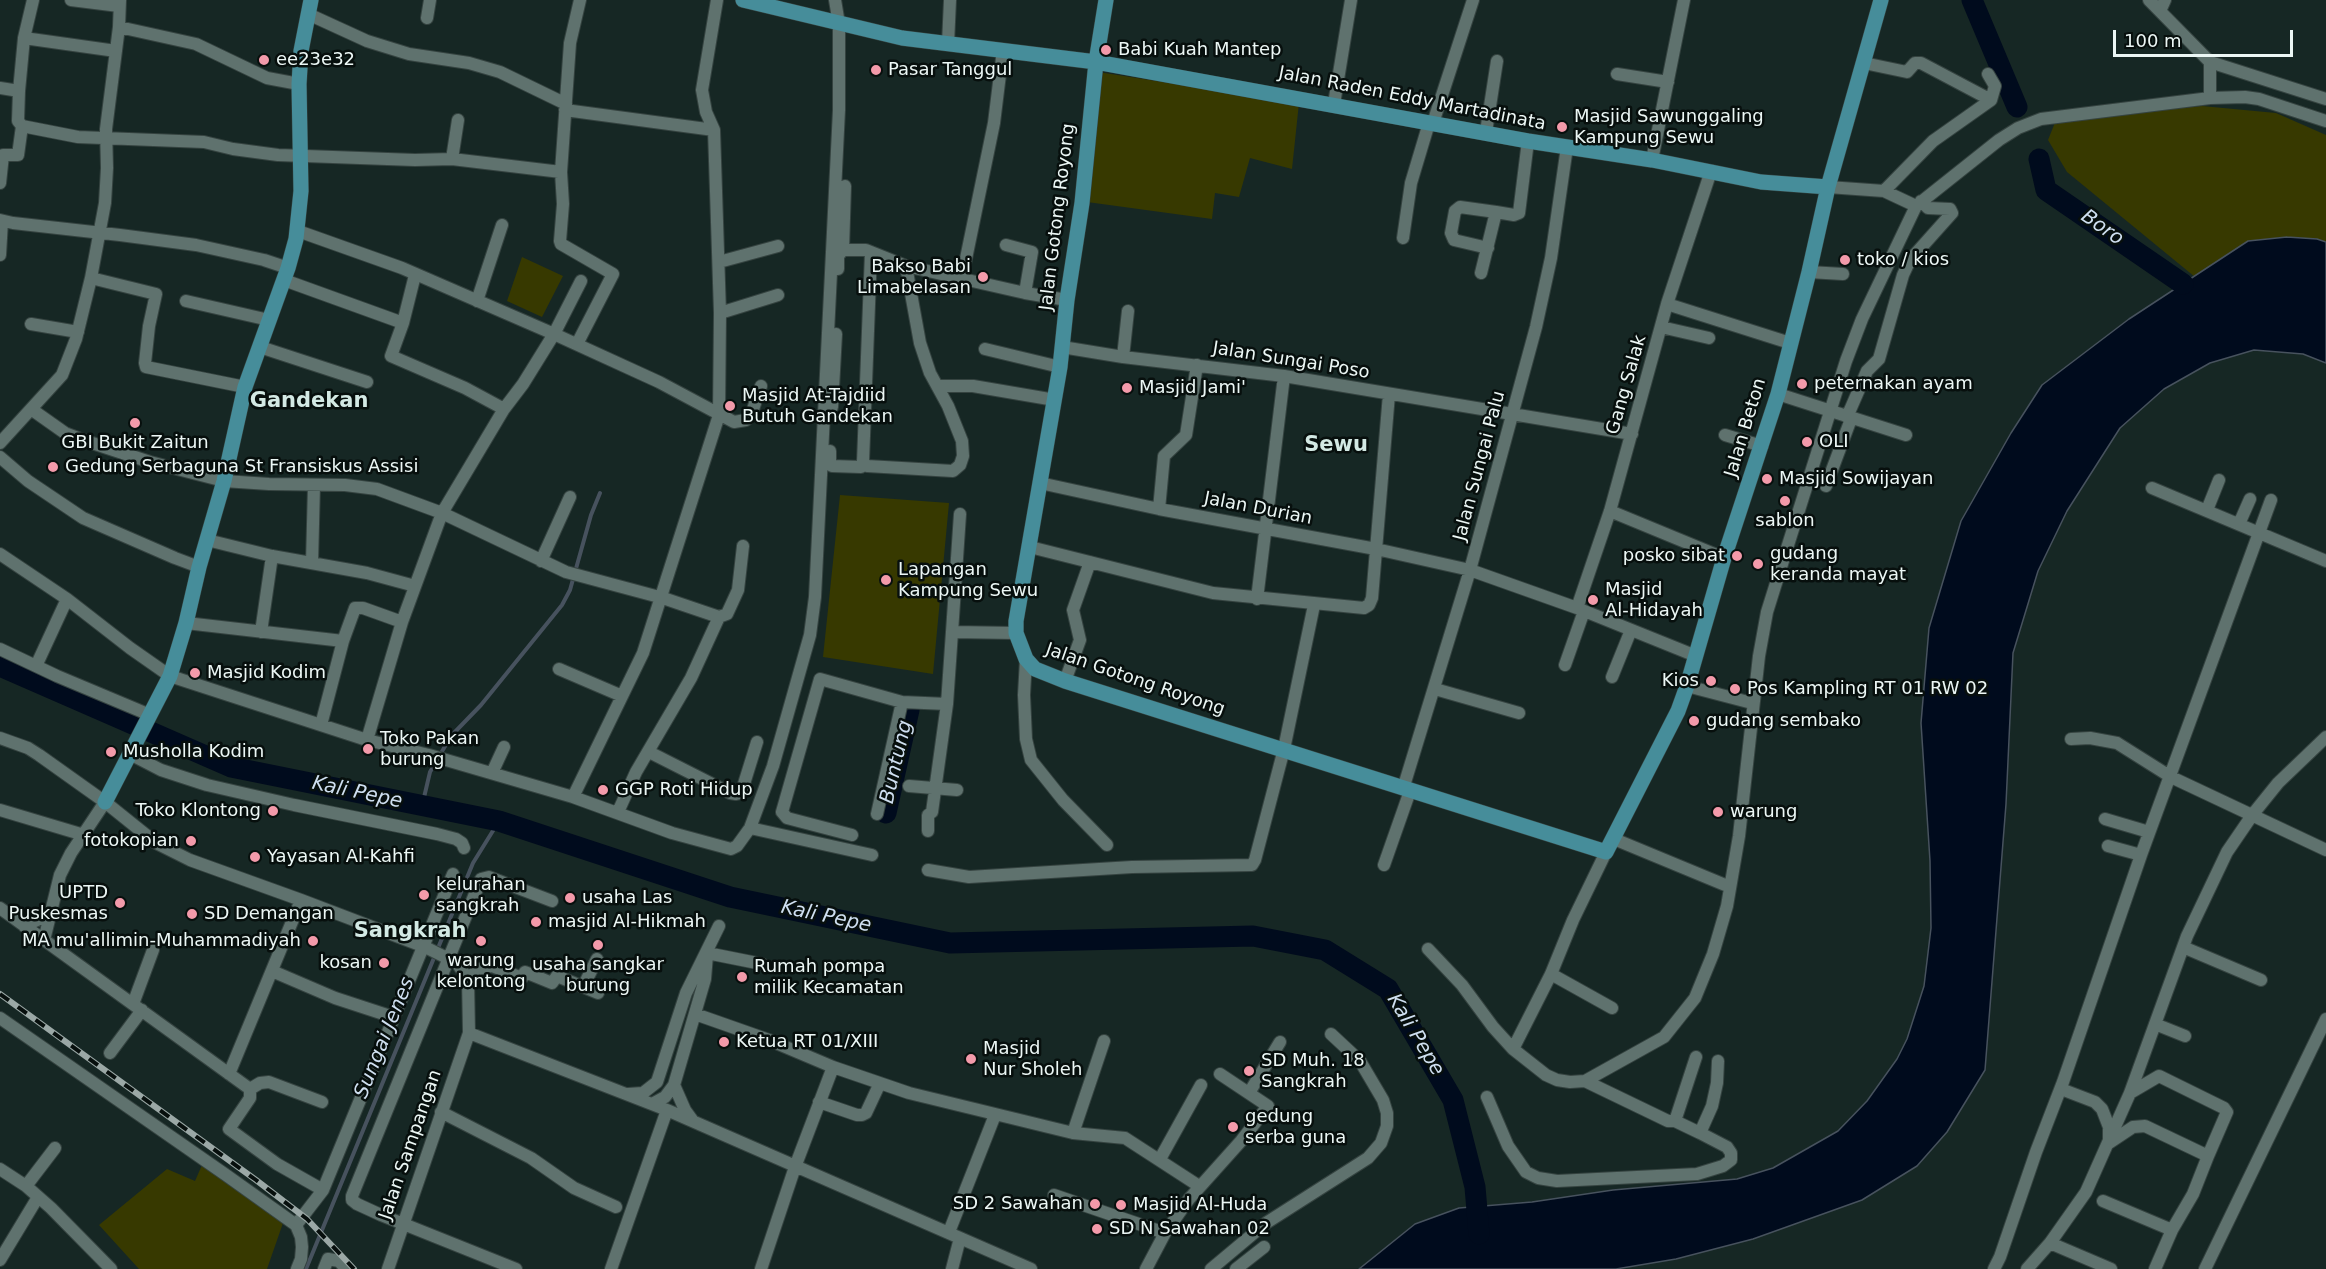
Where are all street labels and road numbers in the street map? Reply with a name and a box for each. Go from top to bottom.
street label: Jalan Raden Eddy Martadinata [1277,62,1547,136]
street label: Jalan Gotong Royong [1036,122,1080,312]
street label: Gang Salak [1602,333,1652,437]
street label: Jalan Sungai Poso [1211,338,1371,384]
street label: Jalan Beton [1721,376,1771,480]
street label: Jalan Sungai Palu [1450,389,1510,543]
street label: Jalan Durian [1202,488,1314,530]
street label: Jalan Gotong Royong [1042,639,1228,721]
street label: Jalan Sampangan [375,1067,447,1223]

